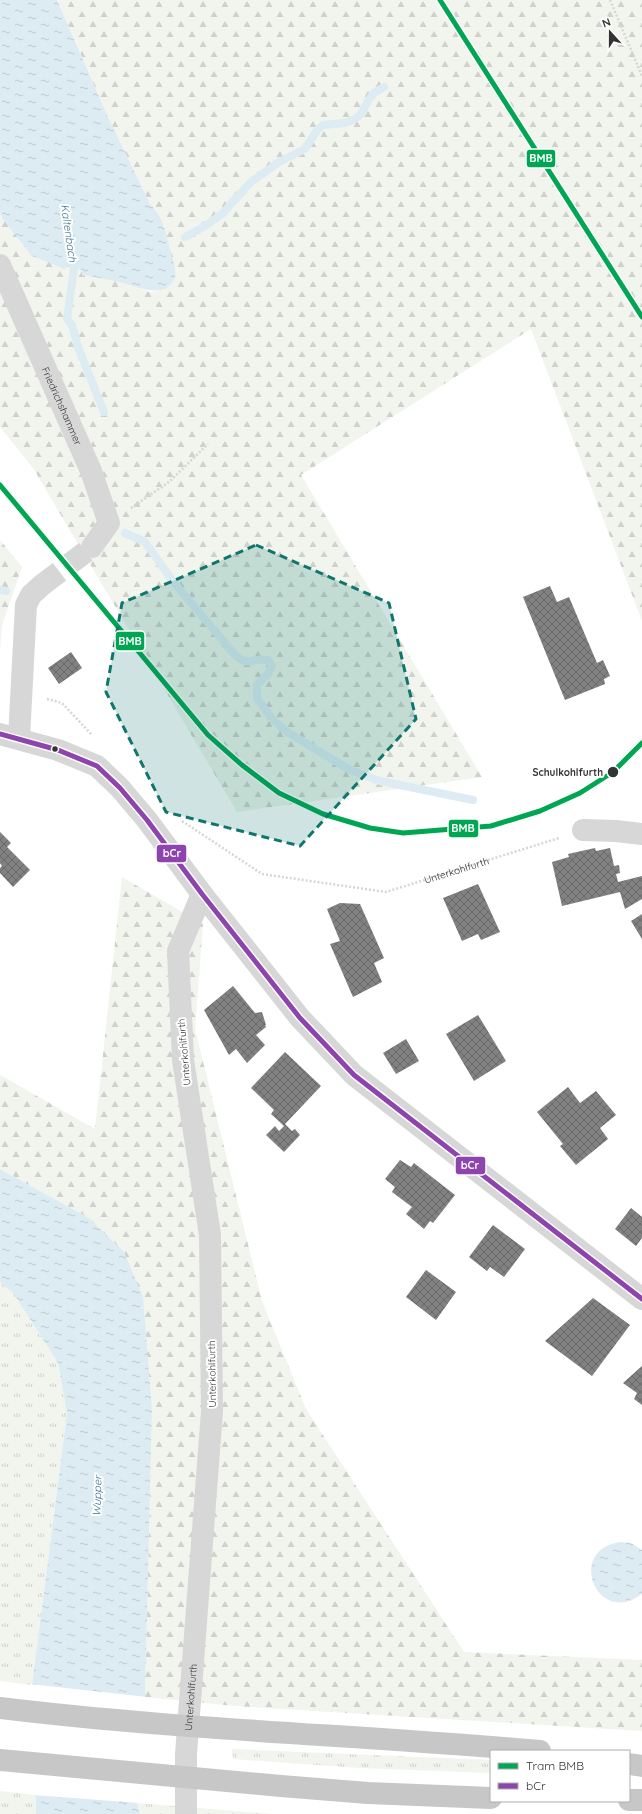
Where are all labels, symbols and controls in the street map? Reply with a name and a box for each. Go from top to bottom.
north arrow [590,12,630,52]
text: N [600,15,613,31]
line badge: BMB [526,149,556,168]
text: BMB [529,151,553,165]
water label: Kaltenbach [58,203,80,263]
street label: Friedrichshammer [39,365,85,447]
line badge: BMB [115,631,145,651]
text: BMB [118,634,142,648]
unlabelled marker [50,744,60,754]
marker: Schulkohlfurth [606,765,620,779]
place label: Schulkohlfurth [533,766,603,779]
line badge: BMB [448,819,479,838]
text: BMB [451,821,475,835]
line badge: bCr [156,844,187,863]
text: bCr [163,846,182,860]
street label: Unterkohlfurth [422,854,490,886]
street label: Unterkohlfurth [175,1018,193,1086]
line badge: bCr [455,1156,486,1175]
text: bCr [461,1158,480,1172]
street label: Unterkohlfurth [205,1340,219,1408]
water label: Wupper [89,1474,105,1517]
street label: Unterkohlfurth [181,1663,199,1731]
legend [490,1750,630,1802]
text: Tram BMB [526,1758,584,1773]
text: bCr [526,1778,546,1793]

